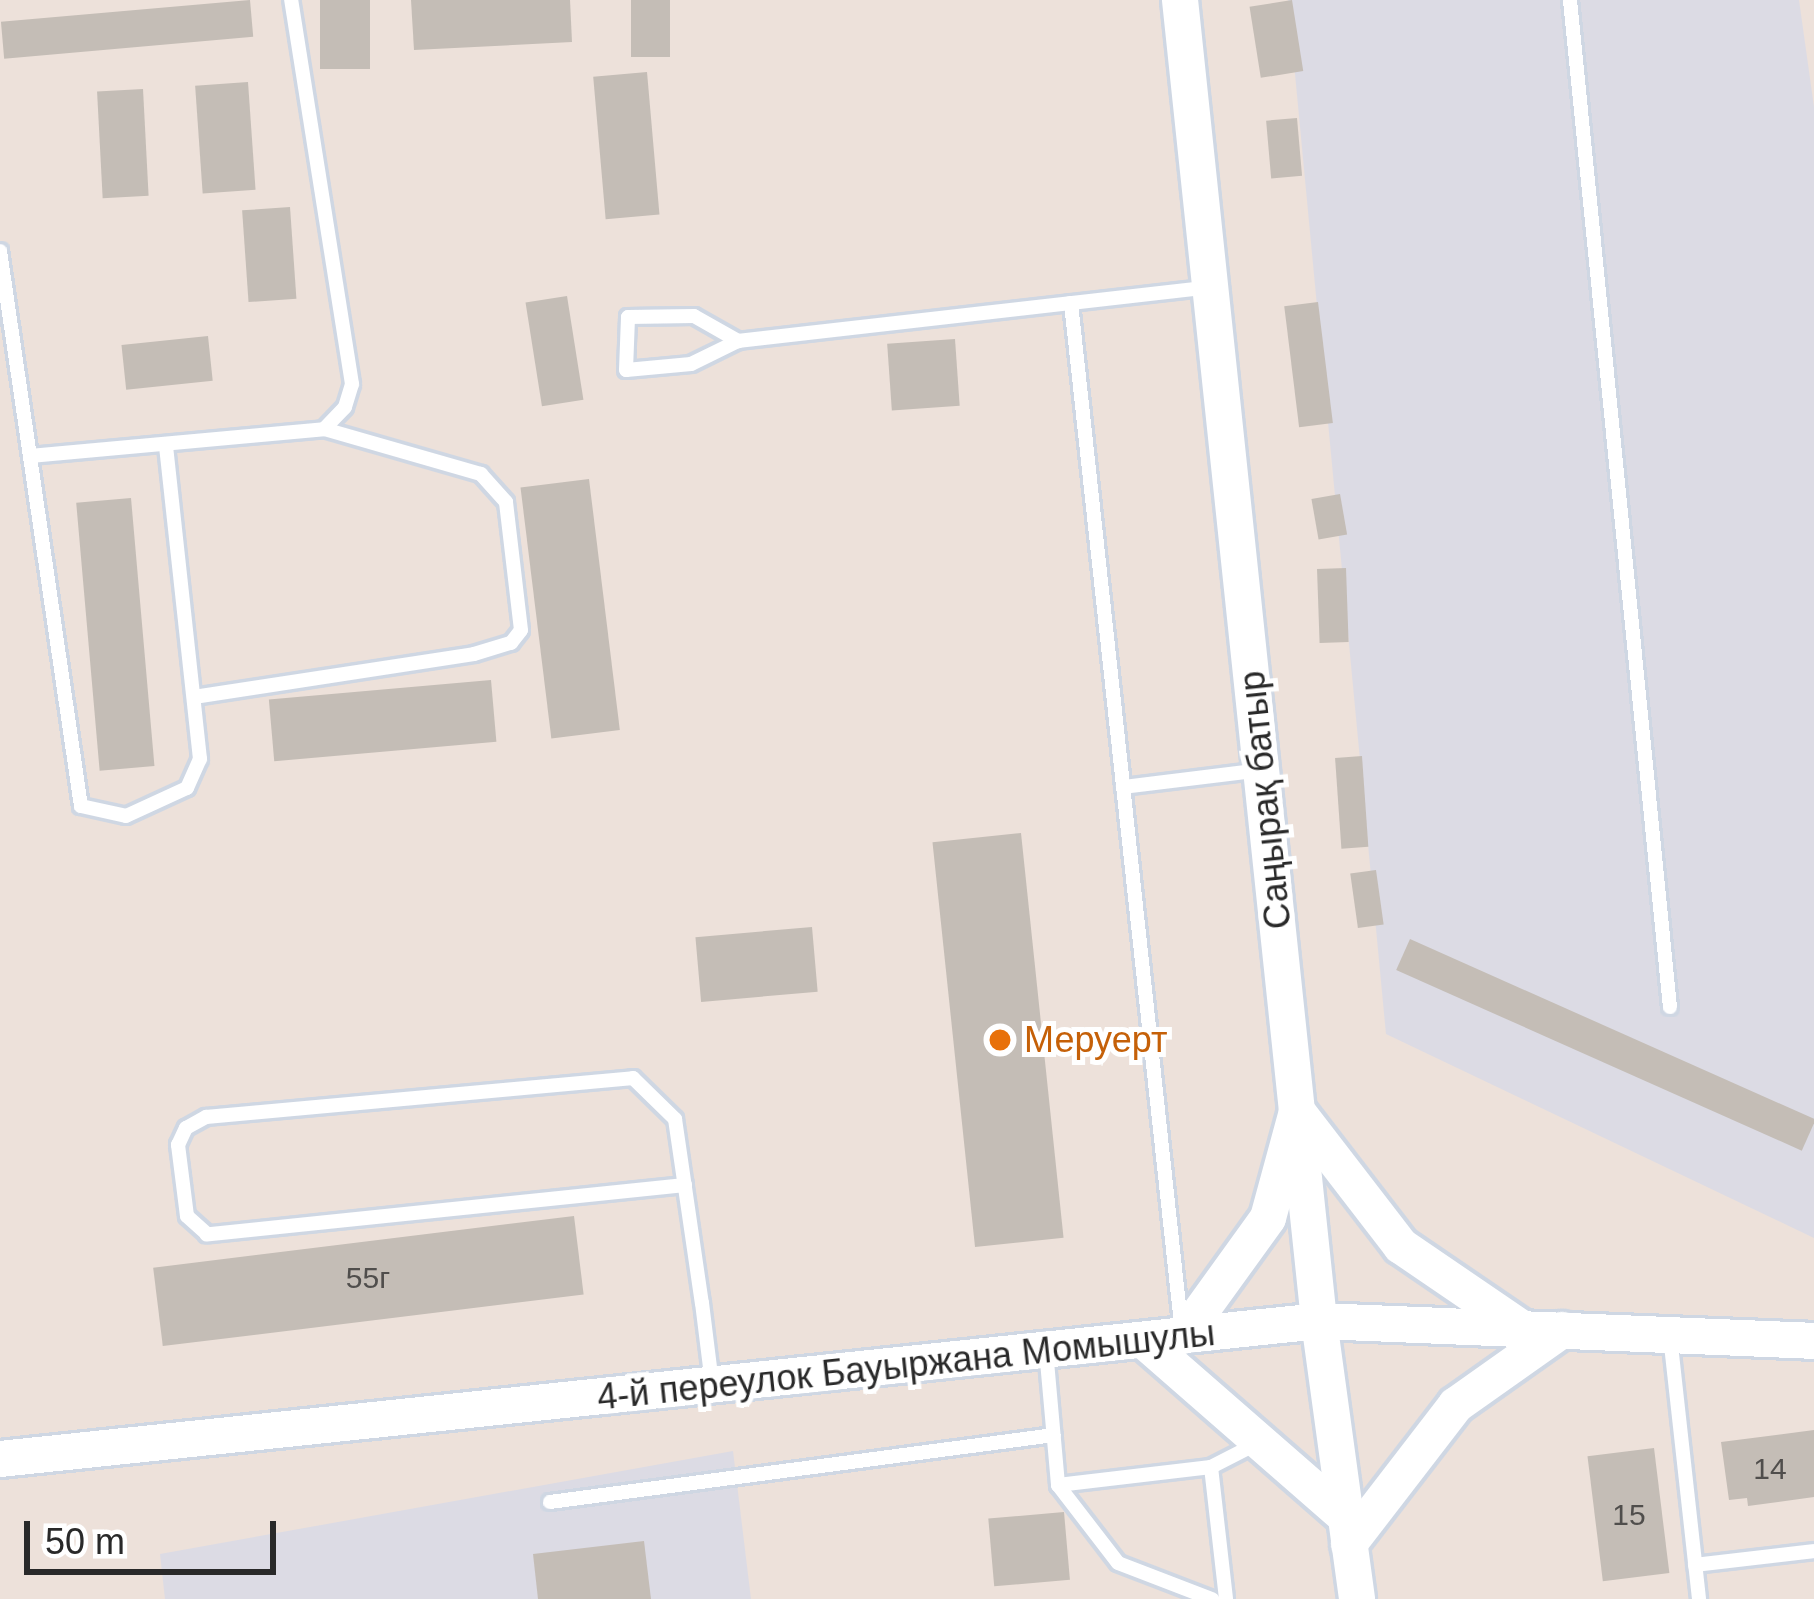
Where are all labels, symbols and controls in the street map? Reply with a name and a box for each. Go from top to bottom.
street label: Саңырақ батыр [1230,669,1300,931]
place label: Меруерт [1024,1018,1167,1062]
marker: Меруерт [987,1027,1013,1053]
house number: 55г [346,1260,390,1296]
street label: 4-й переулок Бауыржана Момышулы [595,1311,1217,1419]
house number: 14 [1753,1451,1787,1487]
scale bar [30,1497,282,1571]
house number: 15 [1612,1497,1646,1533]
text: 50 m [45,1521,125,1562]

